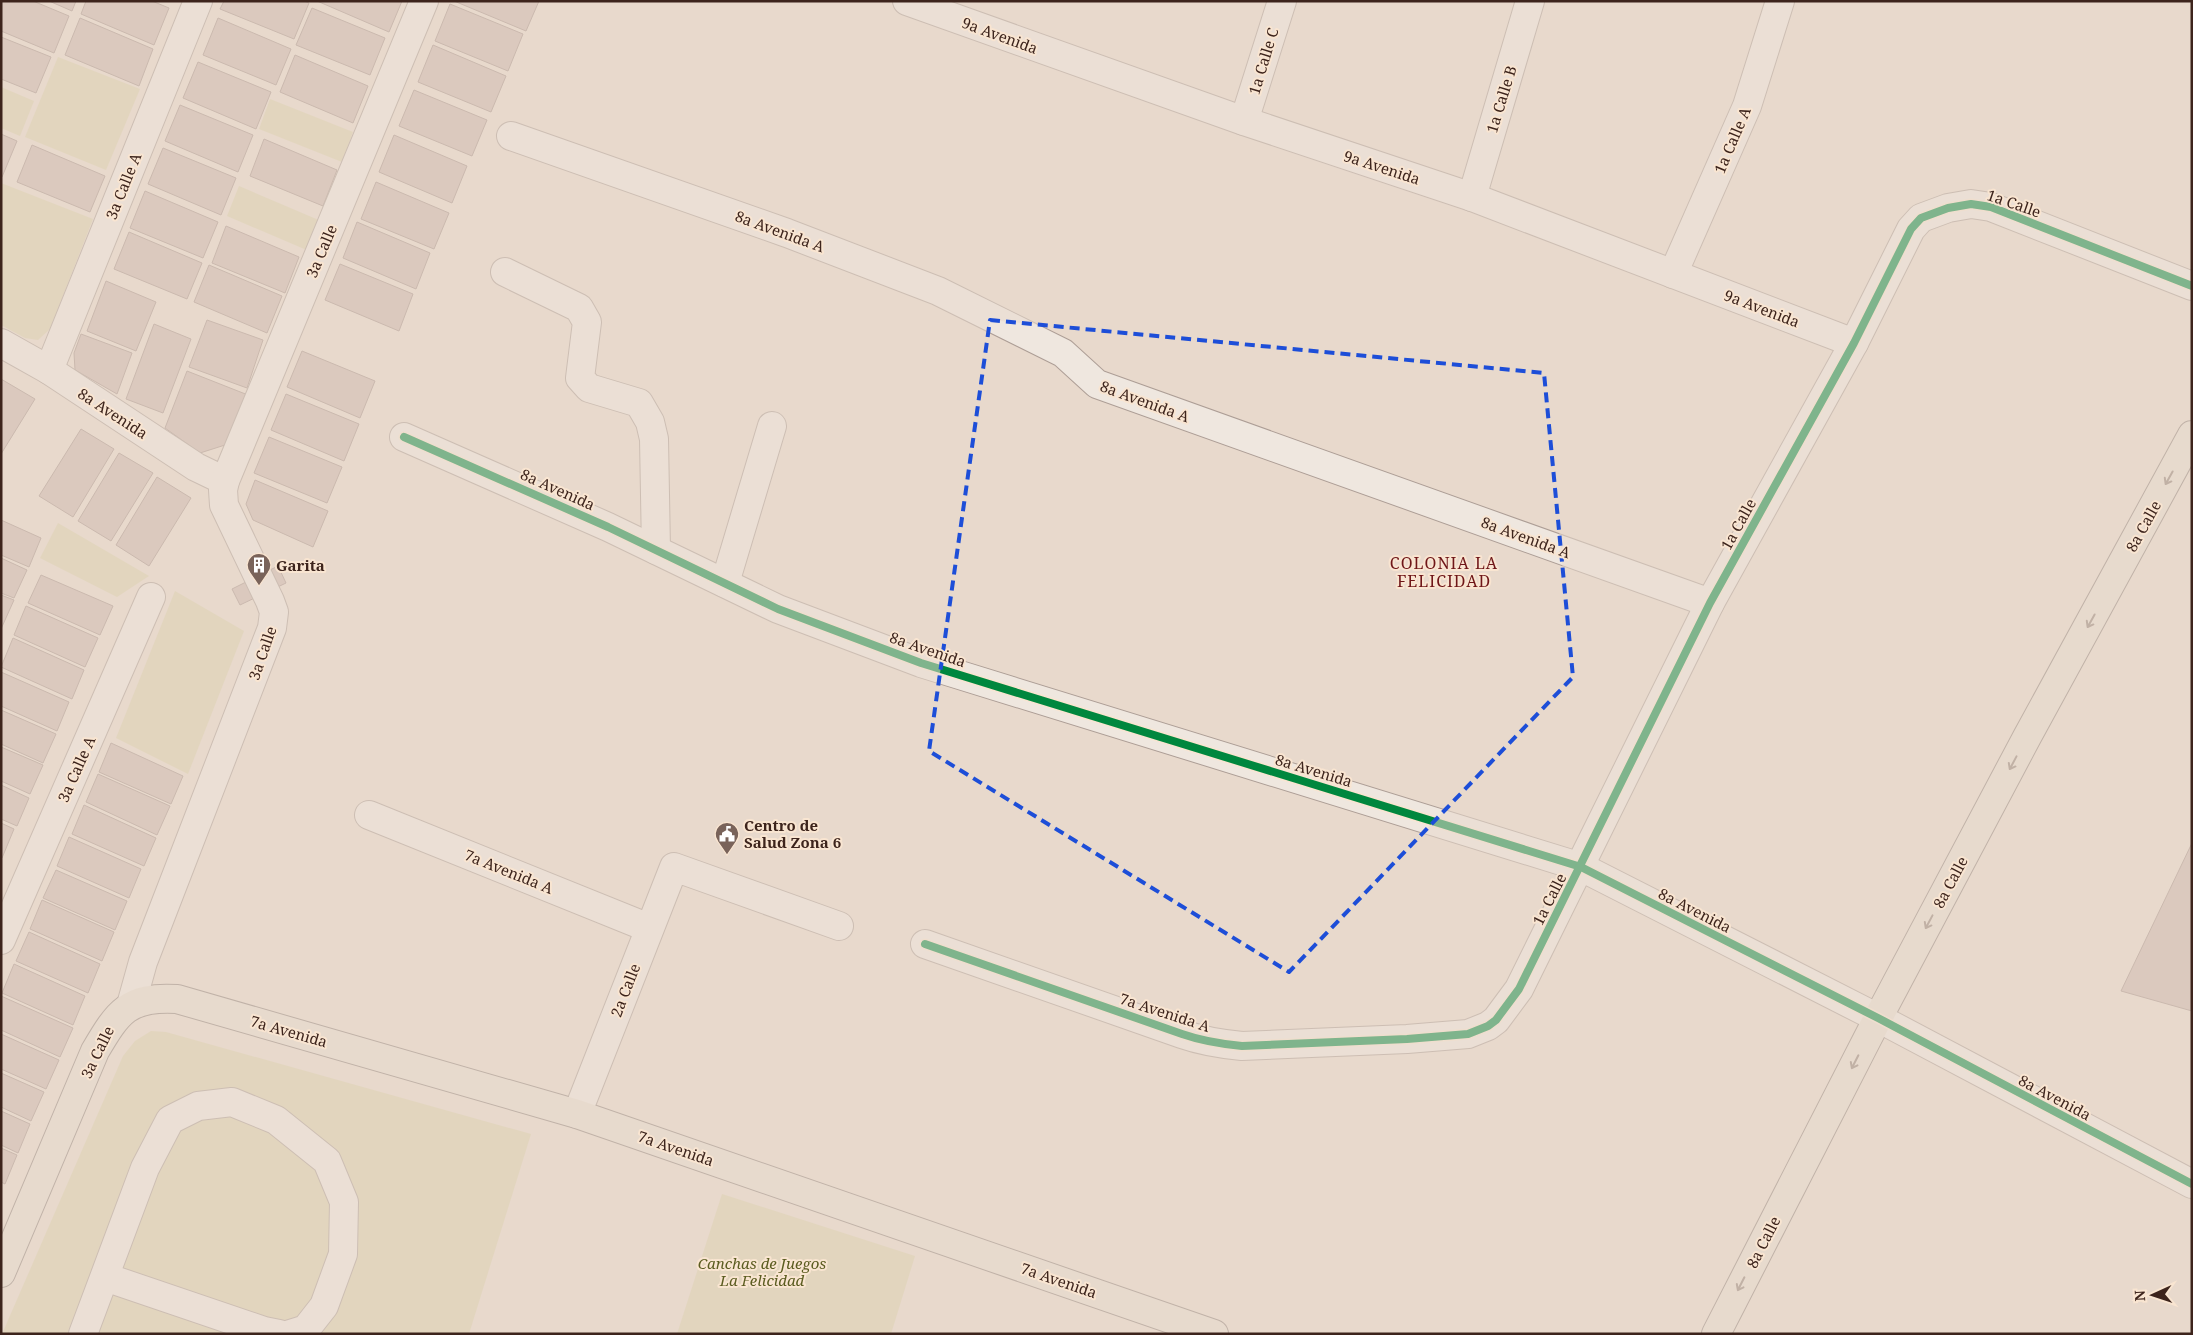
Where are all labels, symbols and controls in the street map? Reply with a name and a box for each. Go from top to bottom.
street label: 9a Avenida [959,12,1041,58]
street label: 1a Calle C [1243,25,1283,97]
street label: 1a Calle B [1481,63,1521,135]
street label: 1a Calle A [1709,103,1755,176]
street label: 9a Avenida [1341,145,1423,189]
street label: 3a Calle A [101,149,146,222]
street label: 1a Calle [1984,184,2044,222]
street label: 8a Avenida A [733,206,828,257]
street label: 3a Calle [301,221,341,281]
street label: 9a Avenida [1721,284,1803,332]
street label: 8a Avenida A [1098,376,1193,427]
street label: 8a Avenida [74,383,152,443]
street label: 8a Avenida [518,464,598,514]
one-way arrow [2164,471,2174,486]
street label: 1a Calle [1716,495,1760,553]
street label: 8a Calle [2121,497,2165,555]
street label: 8a Avenida A [1479,512,1574,563]
building icon: Garita [246,552,272,586]
district label: COLONIA LA FELICIDAD [1390,552,1498,592]
place label: Garita [276,555,325,575]
one-way arrow [2086,613,2096,628]
street label: 3a Calle [243,623,281,683]
street label: 8a Avenida [887,627,969,671]
street label: 3a Calle A [53,732,100,805]
street label: 8a Avenida [1273,749,1355,791]
one-way arrow [2008,755,2017,770]
place label: Centro de Salud Zona 6 [744,815,841,852]
public building icon: Centro de Salud Zona 6 [714,821,740,855]
street label: 7a Avenida A [462,844,557,898]
street label: 8a Calle [1928,853,1972,911]
street label: 1a Calle [1527,870,1571,928]
street label: 8a Avenida [1655,883,1735,937]
one-way arrow [1924,914,1933,929]
street label: 2a Calle [606,960,644,1020]
street label: 7a Avenida A [1117,988,1213,1036]
street label: 7a Avenida [248,1010,330,1052]
street label: 3a Calle [76,1023,118,1081]
one-way arrow [1850,1054,1859,1069]
street label: 8a Avenida [2015,1070,2095,1124]
street label: 7a Avenida [635,1126,717,1170]
street label: 8a Calle [1741,1213,1785,1271]
park label: Canchas de Juegos La Felicidad [698,1253,826,1290]
street label: 7a Avenida [1018,1258,1100,1302]
north arrow [2128,1270,2178,1320]
one-way arrow [1736,1277,1746,1292]
text: N [2130,1290,2149,1302]

